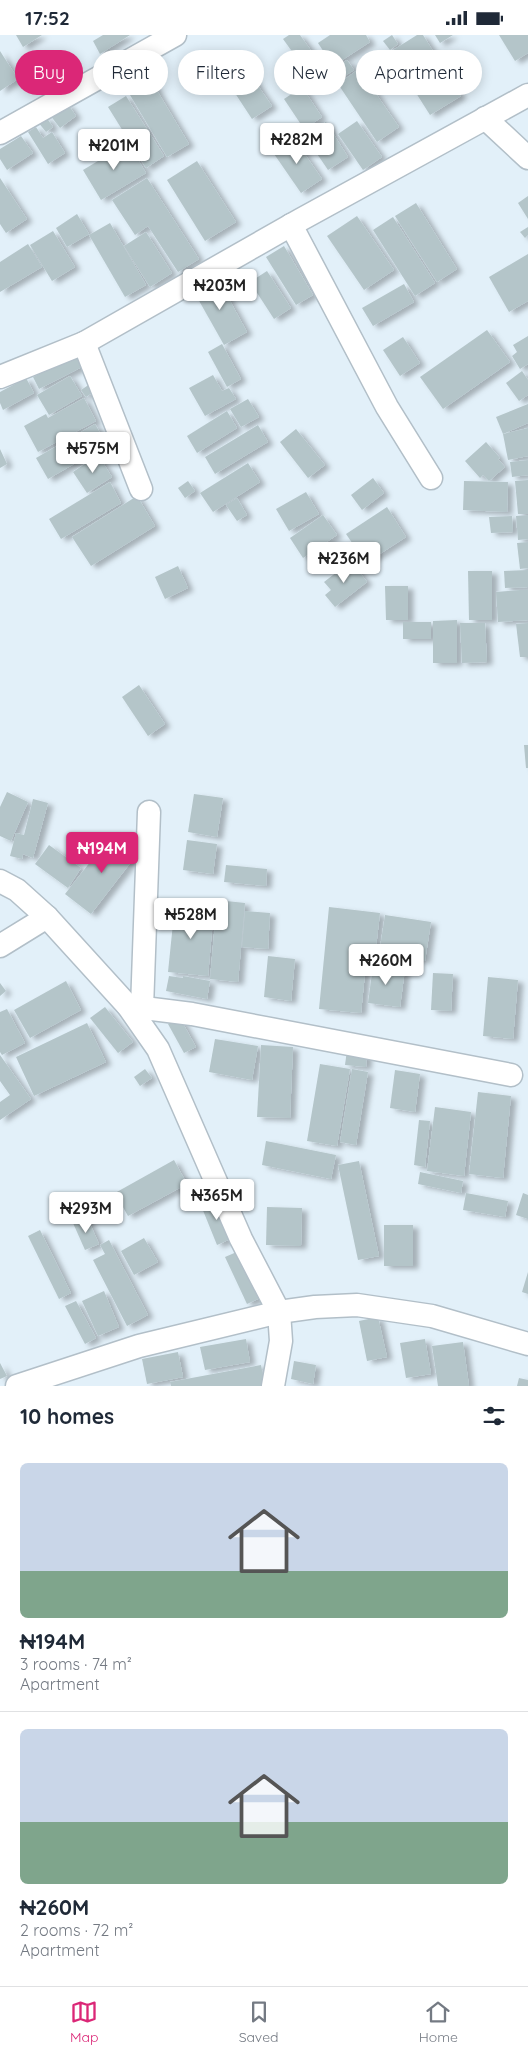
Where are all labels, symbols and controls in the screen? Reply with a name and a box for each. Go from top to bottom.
text: 17:52 [25,6,70,30]
chip: Buy [15,50,83,95]
chip: Rent [93,50,168,95]
chip: Filters [178,50,264,95]
chip: New [274,50,346,95]
chip: Apartment [356,50,482,95]
pin: ₦282M [262,123,332,165]
pin: ₦201M [79,129,149,171]
text: ₦282M [271,129,323,149]
text: ₦201M [89,135,139,155]
pin: ₦203M [185,269,255,311]
text: ₦203M [194,275,246,295]
pin: ₦575M [58,431,128,474]
text: ₦575M [67,438,119,458]
pin: ₦236M [309,541,379,584]
text: ₦236M [318,548,370,568]
pin: ₦194M [67,831,137,874]
text: ₦194M [77,838,127,858]
pin: ₦528M [156,897,226,940]
text: ₦528M [165,904,217,924]
pin: ₦260M [351,943,421,986]
text: ₦260M [360,950,412,970]
pin: ₦365M [182,1179,252,1221]
text: ₦365M [191,1185,243,1205]
pin: ₦293M [51,1191,121,1234]
text: ₦293M [60,1198,112,1218]
icon: filters [480,1402,508,1430]
text: 10 homes [20,1403,114,1429]
icon: home [219,1496,309,1586]
text: ₦194M [20,1628,85,1654]
text: 3 rooms · 74 m² [20,1654,132,1674]
text: Apartment [20,1674,100,1694]
icon: home [219,1761,309,1851]
text: ₦260M [20,1894,89,1920]
text: 2 rooms · 72 m² [20,1920,133,1940]
text: Apartment [20,1940,100,1960]
tab: Map [70,1998,99,2046]
tab: Saved [239,1998,279,2046]
tab: Home [419,1998,458,2046]

